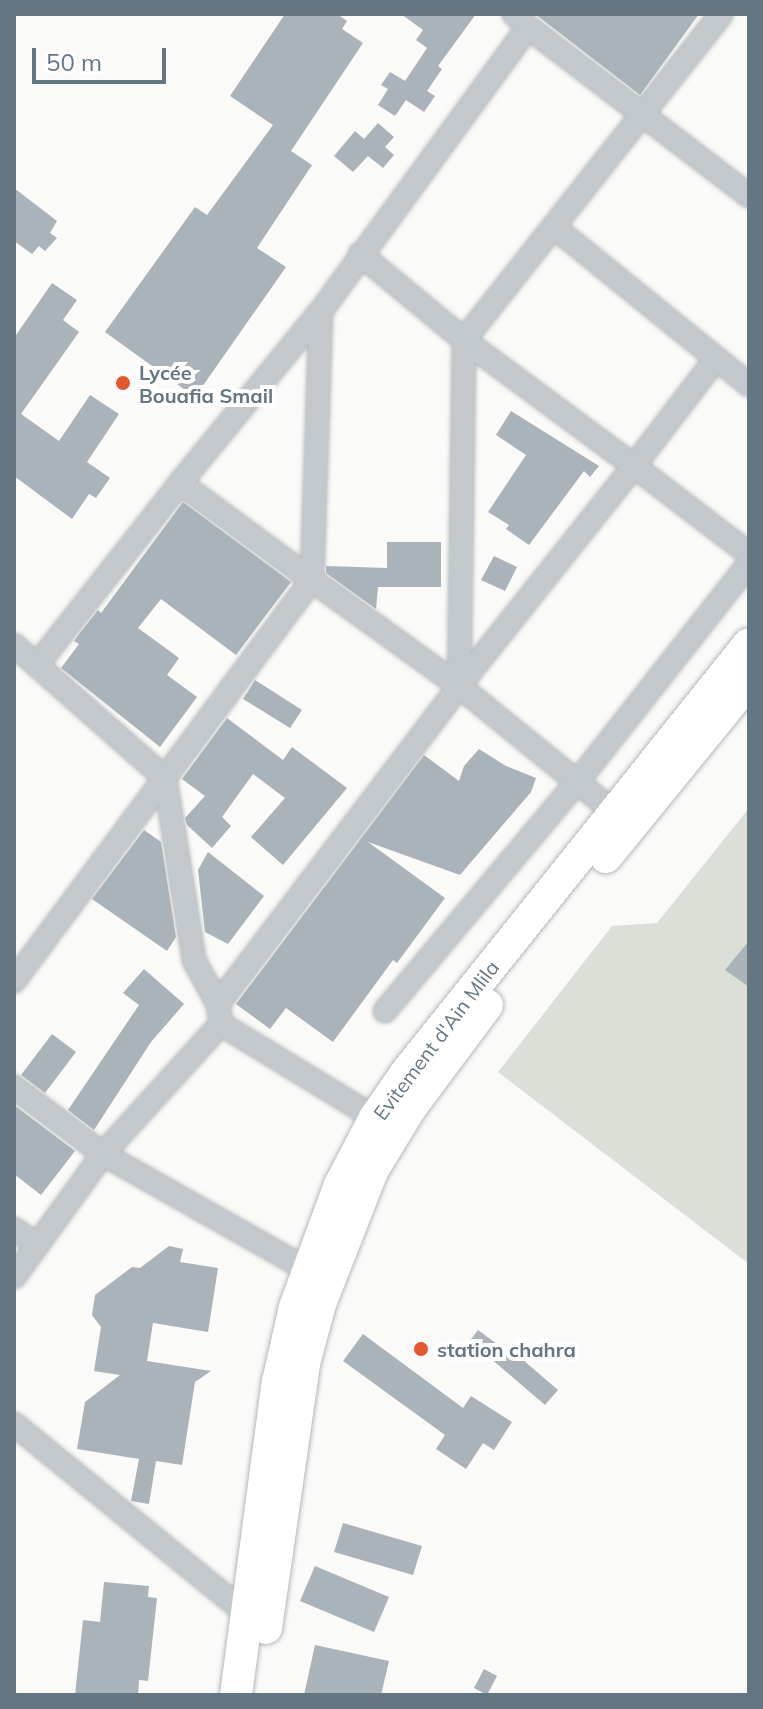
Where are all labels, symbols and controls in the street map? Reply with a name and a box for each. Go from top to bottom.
scale bar [36,32,170,82]
text: 50 m [46,47,102,77]
place label: Lycée Bouafia Smail [139,360,273,407]
marker: Lycée Bouafia Smail [114,374,132,392]
street label: Evitement d'Ain Mlila [368,956,504,1124]
place label: station chahra [437,1337,576,1361]
marker: station chahra [412,1340,430,1358]

